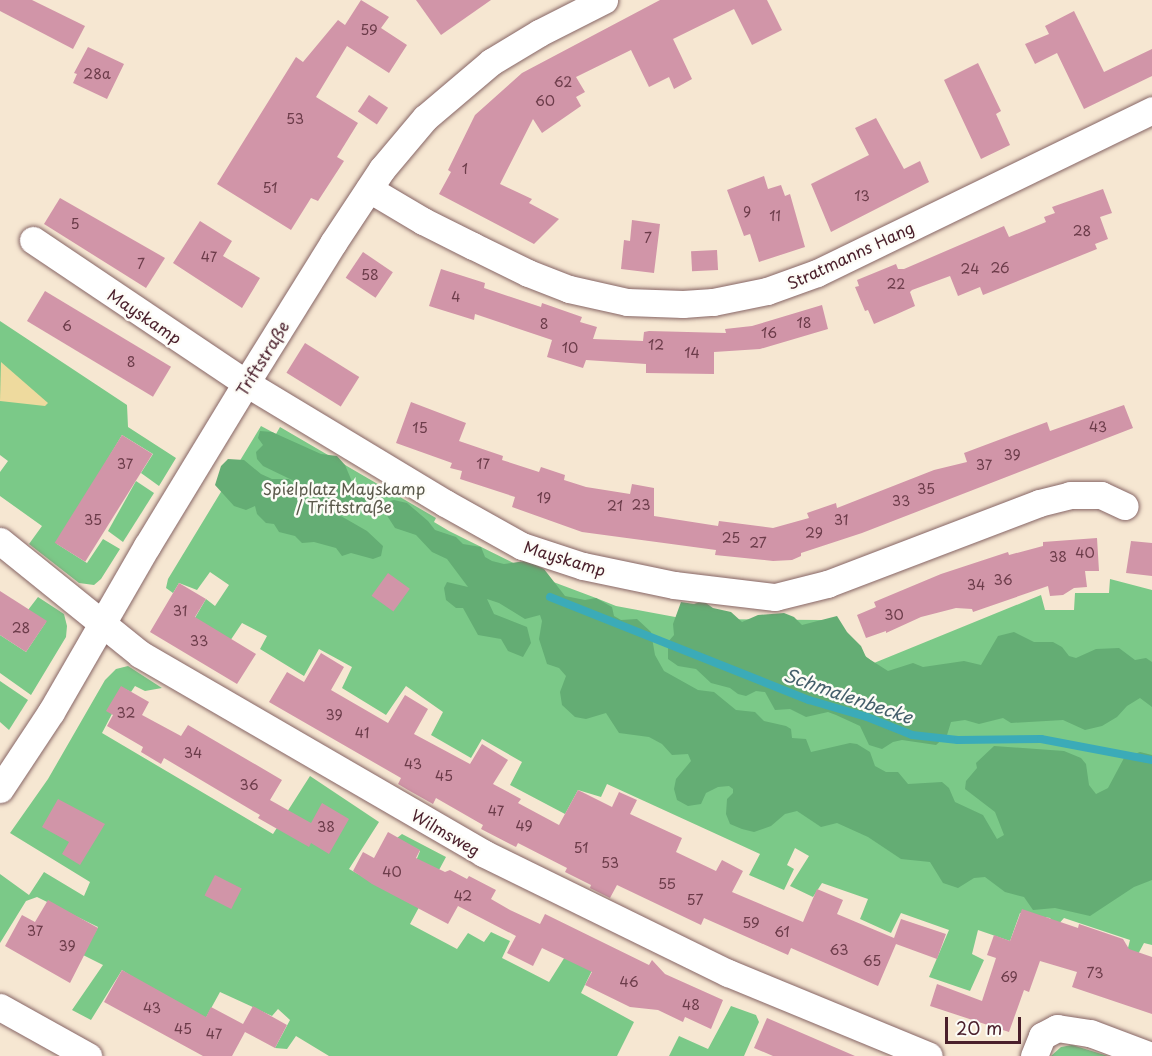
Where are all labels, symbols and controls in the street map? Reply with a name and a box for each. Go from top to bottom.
house number: 59 [360,22,378,38]
house number: 28a [83,66,111,82]
house number: 62 [554,74,572,90]
house number: 60 [535,93,555,109]
house number: 53 [286,111,304,127]
house number: 1 [462,161,468,177]
house number: 51 [263,180,277,196]
house number: 13 [854,188,870,204]
house number: 9 [743,204,751,220]
house number: 11 [769,208,781,224]
house number: 5 [70,216,80,232]
street label: Stratmanns Hang [784,217,916,293]
house number: 28 [1073,223,1091,239]
house number: 7 [644,230,652,246]
house number: 47 [201,249,217,265]
house number: 7 [137,256,145,272]
house number: 26 [990,260,1010,276]
house number: 24 [961,261,979,277]
house number: 58 [361,267,379,283]
house number: 22 [887,276,905,292]
street label: Mayskamp [105,284,185,348]
house number: 4 [451,289,461,305]
house number: 18 [796,315,812,331]
house number: 8 [540,316,548,332]
street label: Triftstraße [231,317,293,399]
house number: 6 [62,318,72,334]
house number: 16 [761,325,777,341]
house number: 12 [648,337,664,353]
house number: 10 [562,340,578,356]
house number: 14 [684,345,700,361]
house number: 8 [127,354,135,370]
house number: 43 [1089,419,1107,435]
house number: 15 [412,420,428,436]
house number: 39 [1003,447,1021,463]
house number: 37 [117,456,133,472]
house number: 17 [476,456,490,472]
house number: 37 [976,457,992,473]
park label: Spielplatz Mayskamp / Triftstraße [262,478,426,516]
house number: 35 [917,481,935,497]
house number: 19 [537,490,551,506]
house number: 33 [892,493,910,509]
house number: 23 [632,497,650,513]
house number: 21 [607,498,623,514]
house number: 35 [84,512,102,528]
house number: 31 [834,512,848,528]
house number: 29 [805,525,823,541]
house number: 25 [722,530,740,546]
house number: 27 [749,535,767,551]
street label: Mayskamp [522,536,608,580]
house number: 40 [1075,545,1095,561]
house number: 38 [1049,549,1067,565]
house number: 36 [993,572,1013,588]
house number: 34 [967,577,985,593]
house number: 31 [173,603,187,619]
house number: 30 [884,607,904,623]
house number: 28 [12,620,30,636]
house number: 33 [190,633,208,649]
water label: Schmalenbecke [781,664,915,728]
house number: 32 [117,705,135,721]
house number: 39 [325,707,343,723]
house number: 41 [355,725,369,741]
house number: 34 [184,745,202,761]
house number: 43 [404,756,422,772]
house number: 45 [435,768,453,784]
house number: 36 [239,777,259,793]
house number: 47 [488,803,504,819]
street label: Wilmsweg [408,805,484,859]
house number: 49 [515,818,533,834]
house number: 38 [317,819,335,835]
house number: 51 [574,840,588,856]
house number: 53 [601,855,619,871]
house number: 40 [382,864,402,880]
house number: 55 [658,876,676,892]
house number: 42 [454,888,472,904]
house number: 57 [687,892,703,908]
house number: 59 [742,915,760,931]
house number: 37 [27,923,43,939]
house number: 61 [774,924,790,940]
house number: 39 [58,938,76,954]
house number: 63 [830,942,848,958]
house number: 65 [863,953,881,969]
house number: 73 [1087,965,1103,981]
house number: 69 [1000,969,1018,985]
house number: 46 [619,974,639,990]
house number: 48 [682,997,700,1013]
house number: 43 [143,1000,161,1016]
scale bar [948,1005,1024,1043]
text: 20 m [956,1014,1002,1041]
house number: 45 [174,1021,192,1037]
house number: 47 [206,1026,222,1042]

